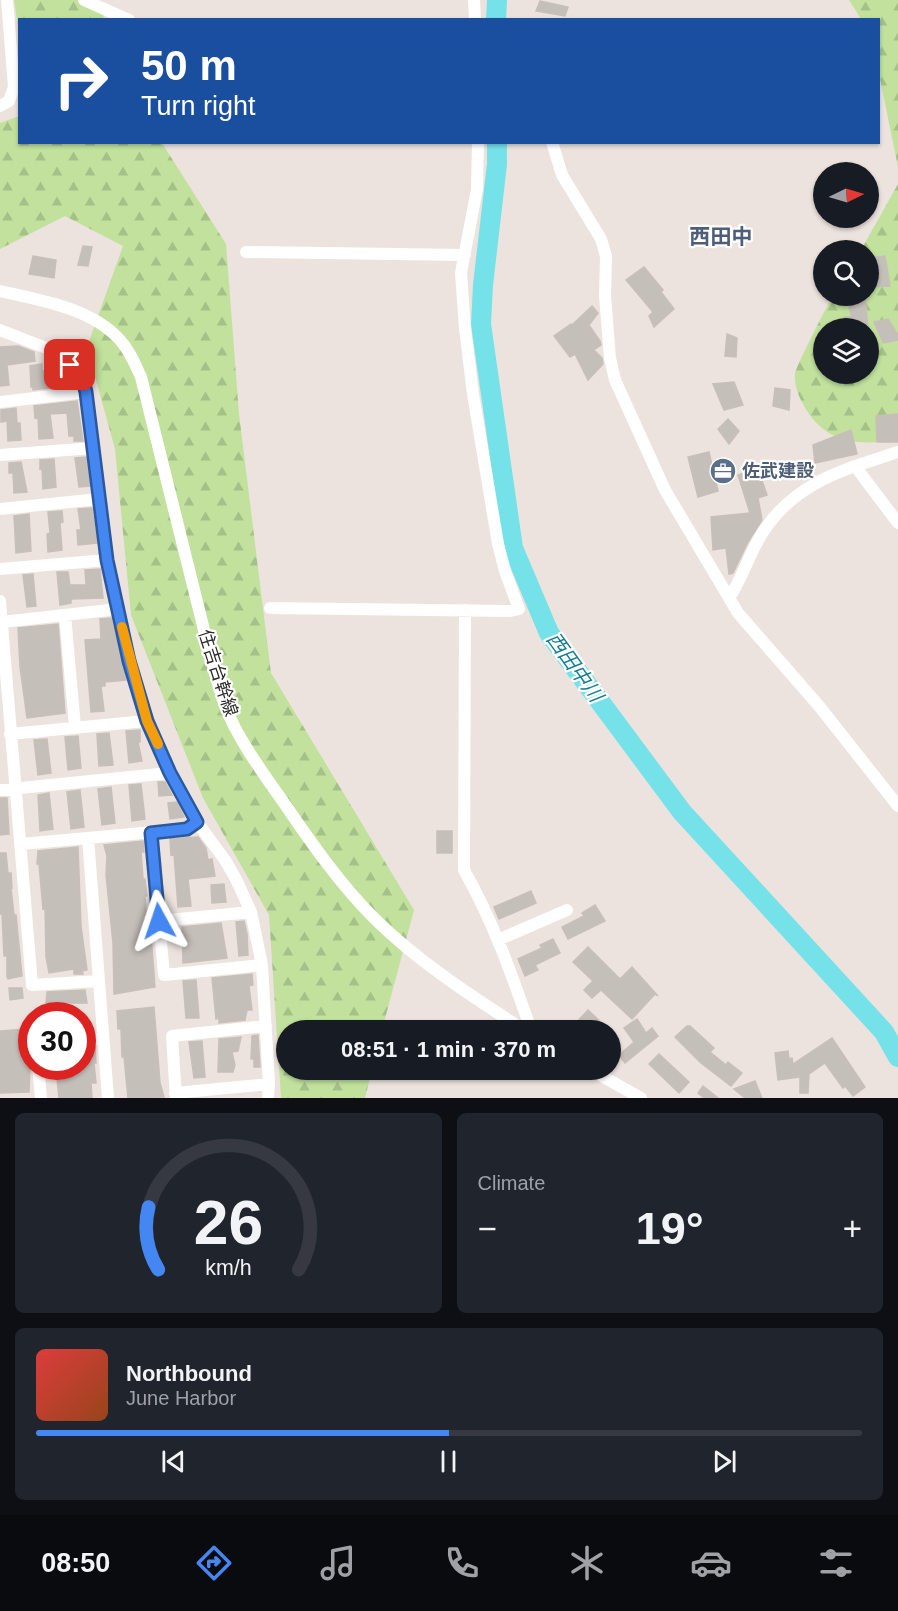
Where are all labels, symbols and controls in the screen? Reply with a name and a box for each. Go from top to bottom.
icon: right [42,42,120,120]
text: 50 m [141,42,237,89]
text: Turn right [141,91,256,121]
north arrow [813,162,879,228]
map controls [813,162,879,384]
district label: 西田中 [690,225,753,248]
button: search [813,240,879,306]
button: layers [813,318,879,384]
pin [44,339,95,390]
icon: arrive [53,348,86,381]
office icon: 佐武建設 [708,456,738,486]
place label: 佐武建設 [742,461,814,481]
street label: 住吉台幹線 [195,627,241,719]
water label: 西田中川 [543,628,609,707]
position arrow [127,889,191,953]
speed limit sign: 30 [18,1002,96,1080]
text: 08:51 · 1 min · 370 m [341,1037,556,1062]
text: Climate [478,1172,545,1194]
text: 26 [194,1188,263,1257]
text: 19° [636,1203,704,1254]
text: − [478,1210,497,1247]
text: + [843,1210,862,1247]
text: km/h [205,1256,251,1280]
text: Northbound [126,1361,252,1386]
text: June Harbor [126,1387,236,1409]
icon: previous [157,1445,190,1478]
icon: pause [432,1445,465,1478]
icon: next [708,1445,741,1478]
icon: directions [193,1542,235,1584]
icon: music [317,1542,359,1584]
icon: phone [441,1542,483,1584]
icon: climate [566,1542,608,1584]
icon: car [690,1542,732,1584]
icon: filters [815,1542,857,1584]
text: 08:50 [41,1548,110,1578]

